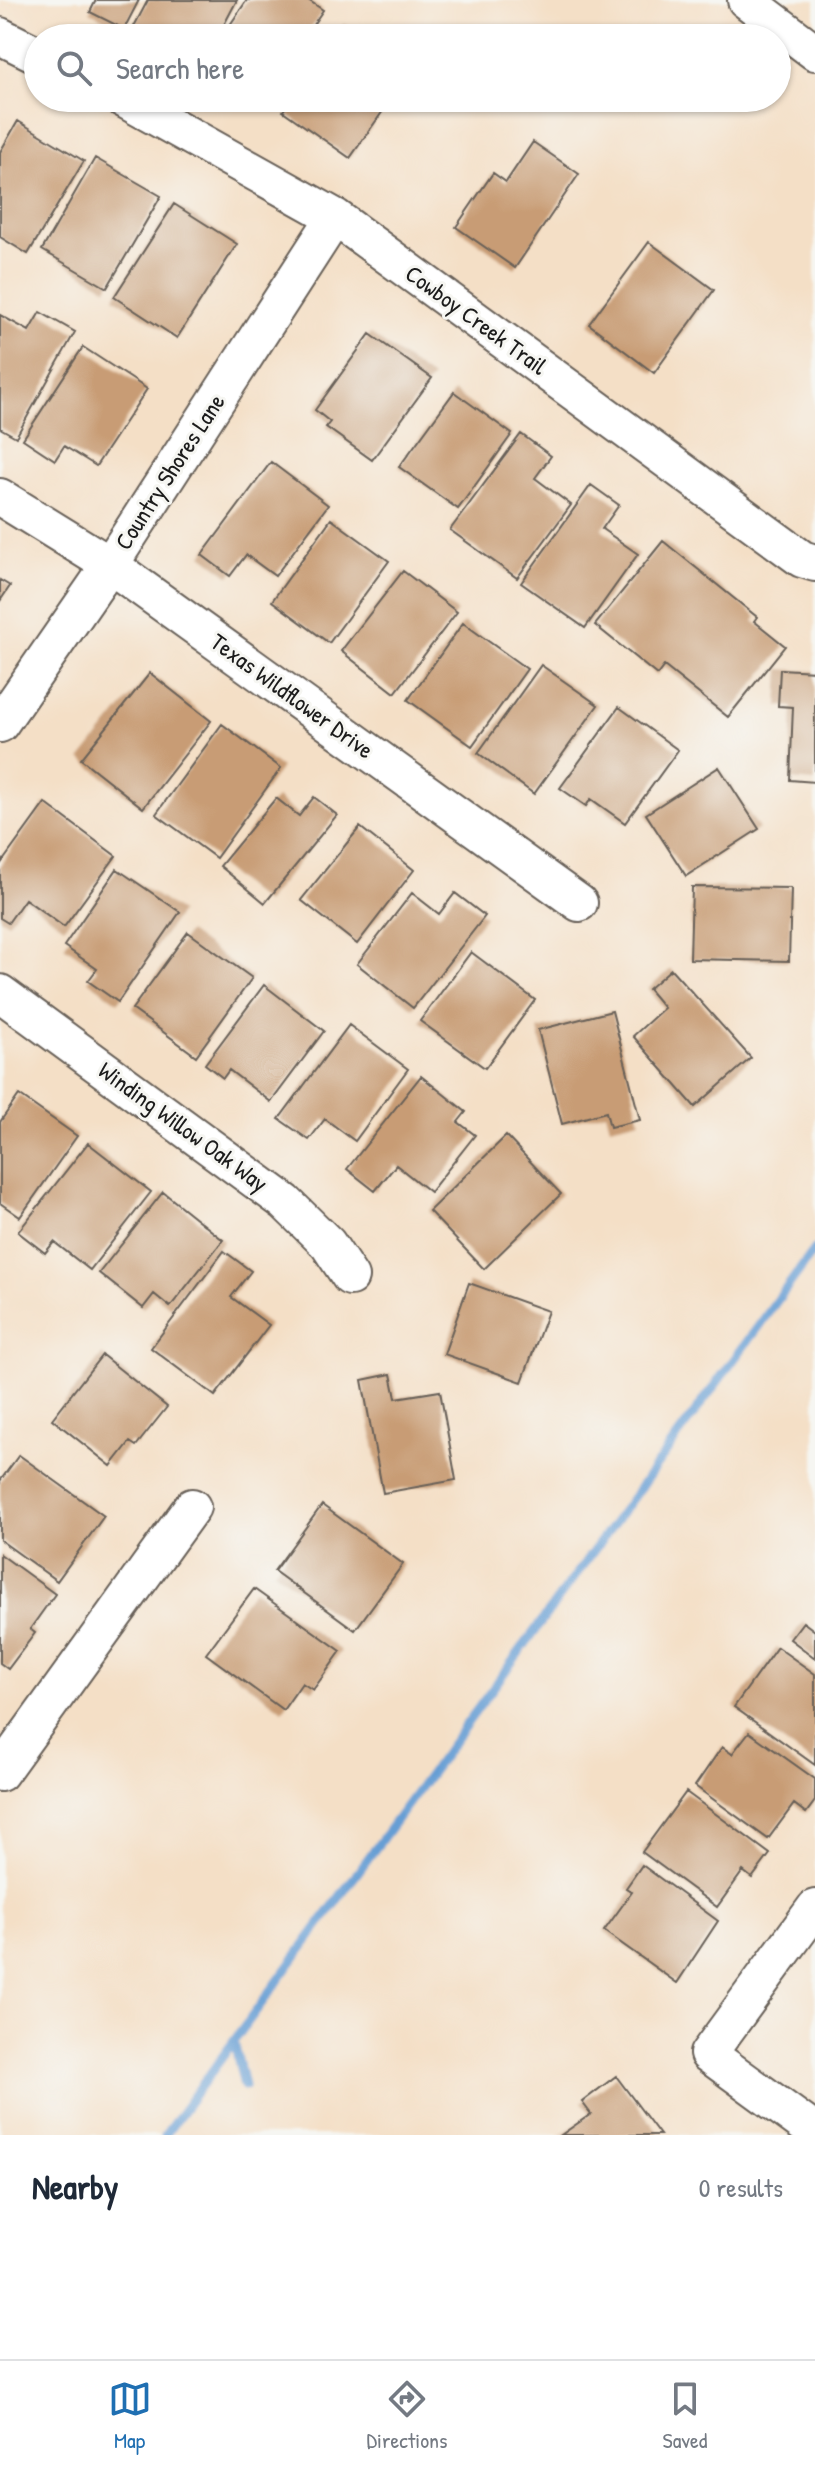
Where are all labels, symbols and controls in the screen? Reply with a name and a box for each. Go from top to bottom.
search box [24,24,791,112]
icon: search [52,46,96,90]
text: Search here [116,48,244,88]
street label: Cowboy Creek Trail [399,257,554,382]
street label: Country Shores Lane [107,387,232,555]
street label: Texas Wildflower Drive [205,625,381,765]
street label: Winding Willow Oak Way [92,1054,275,1199]
text: Nearby [32,2164,118,2210]
text: 0 results [699,2170,783,2205]
tab: Map [108,2377,152,2455]
tab: Directions [367,2377,448,2455]
tab: Saved [663,2377,707,2455]

